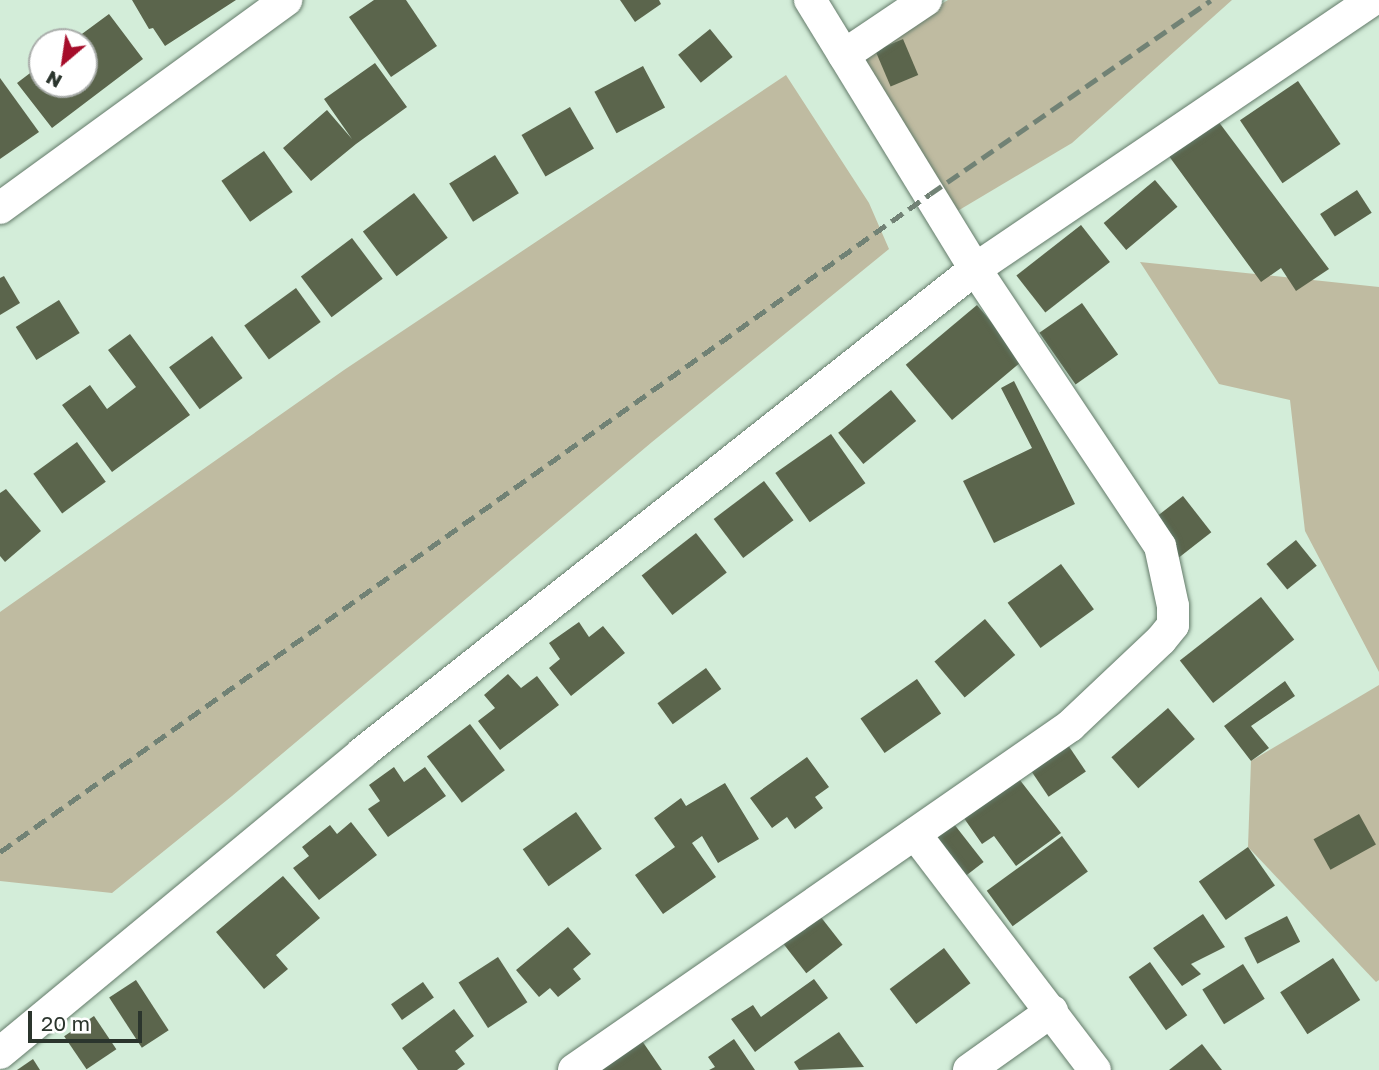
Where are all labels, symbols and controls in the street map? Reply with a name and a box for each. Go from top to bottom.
north arrow [28,28,98,98]
text: N [42,66,65,94]
scale bar [32,996,145,1040]
text: 20 m [41,1010,90,1036]

